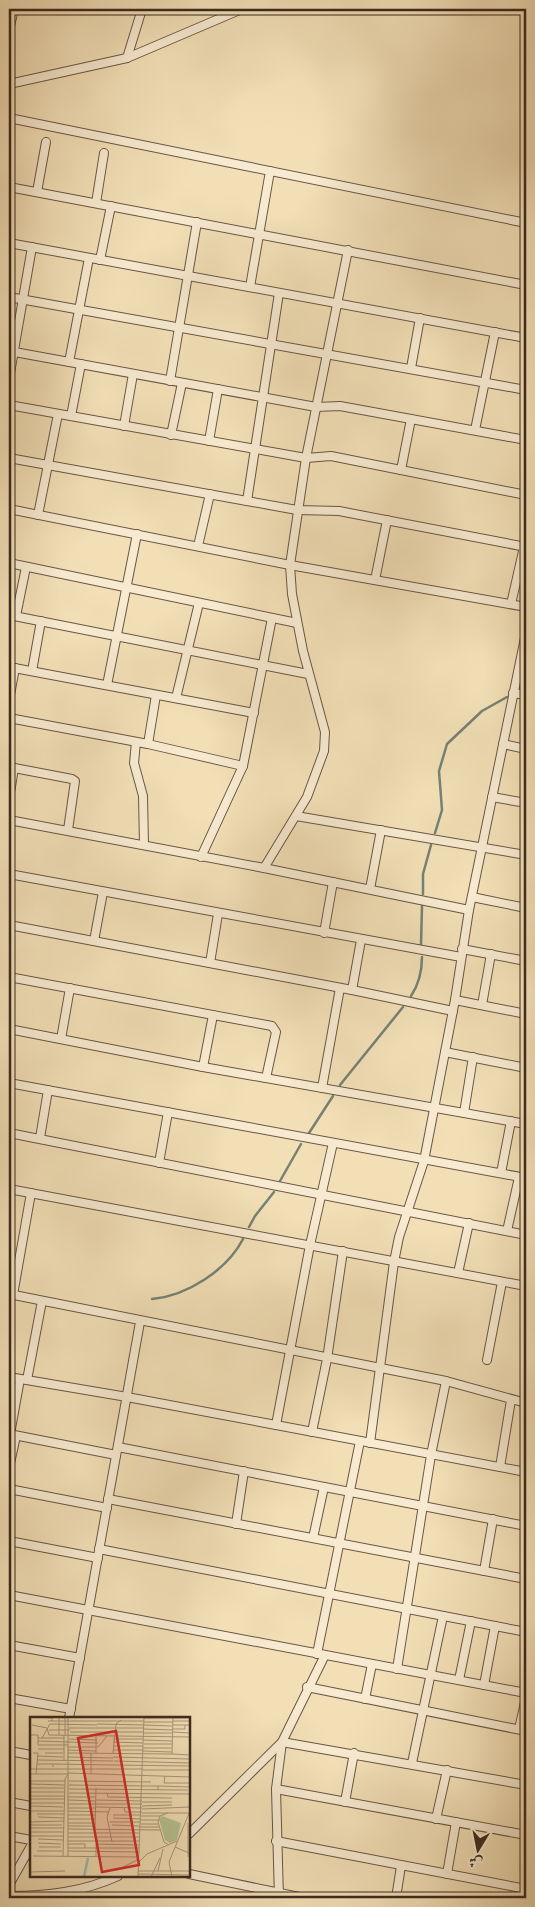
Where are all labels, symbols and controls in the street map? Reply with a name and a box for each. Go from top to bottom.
inset map [30,1717,190,1877]
north arrow [452,1824,502,1874]
text: ش [467,1852,484,1872]

